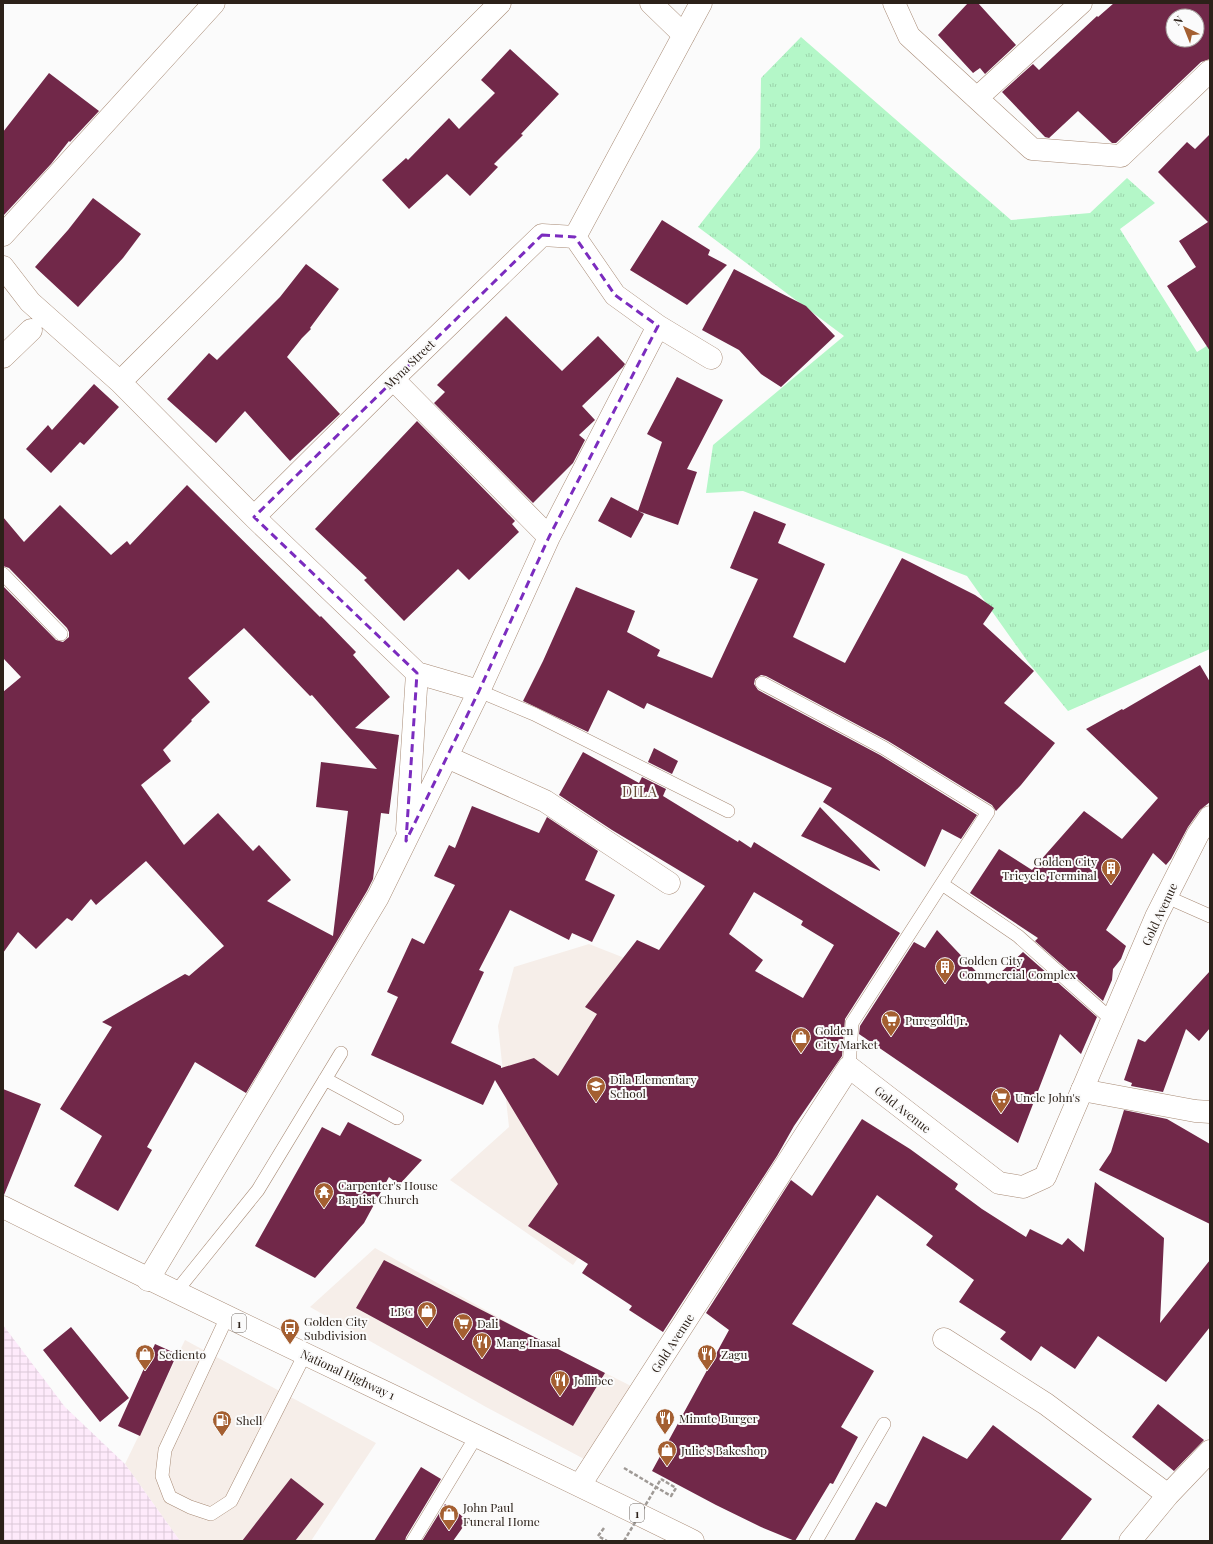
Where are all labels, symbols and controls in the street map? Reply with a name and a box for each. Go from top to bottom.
north arrow [1165,8,1205,48]
text: N [1170,12,1186,29]
street label: Myna Street [380,335,438,392]
district label: DILA [622,782,658,801]
place label: Golden City Tricycle Terminal [1002,853,1098,883]
building icon: Golden City Tricycle Terminal [1100,857,1122,885]
street label: Gold Avenue [1138,880,1180,948]
place label: Golden City Commercial Complex [959,952,1077,982]
building icon: Golden City Commercial Complex [934,956,956,984]
supermarket icon: Puregold Jr. [880,1009,902,1037]
place label: Puregold Jr. [905,1012,968,1028]
place label: Golden City Market [815,1022,879,1052]
shop icon: Golden City Market [790,1026,812,1054]
place label: Dila Elementary School [610,1071,697,1101]
school or university icon: Dila Elementary School [585,1075,607,1103]
street label: Gold Avenue [872,1082,934,1136]
supermarket icon: Uncle John's [990,1086,1012,1114]
place label: Uncle John's [1015,1089,1080,1105]
place label: Carpenter's House Baptist Church [338,1177,438,1207]
temple icon: Carpenter's House Baptist Church [313,1181,335,1209]
shop icon: LBC [416,1300,438,1328]
place label: LBC [390,1303,413,1319]
street label: Gold Avenue [647,1310,697,1376]
supermarket icon: Dali [452,1312,474,1340]
place label: Golden City Subdivision [304,1313,367,1343]
road number: 1 [232,1314,246,1332]
place label: Dali [477,1315,499,1331]
bus stop icon: Golden City Subdivision [279,1317,301,1345]
restaurant icon: Mang Inasal [471,1331,493,1359]
place label: Mang Inasal [496,1334,561,1350]
shop icon: Sediento [134,1343,156,1371]
restaurant icon: Zagu [696,1343,718,1371]
street label: National Highway 1 [298,1345,398,1403]
place label: Sediento [159,1346,207,1362]
place label: Zagu [721,1346,747,1362]
restaurant icon: Jollibee [549,1369,571,1397]
place label: Jollibee [573,1372,613,1388]
restaurant icon: Minute Burger [654,1407,676,1435]
fuel station icon: Shell [211,1409,233,1437]
place label: Minute Burger [679,1410,758,1426]
place label: Shell [236,1412,263,1428]
shop icon: Julie's Bakeshop [656,1439,678,1467]
place label: Julie's Bakeshop [680,1442,767,1458]
place label: John Paul Funeral Home [462,1499,540,1529]
shop icon: John Paul Funeral Home [438,1503,460,1531]
road number: 1 [630,1504,644,1522]

